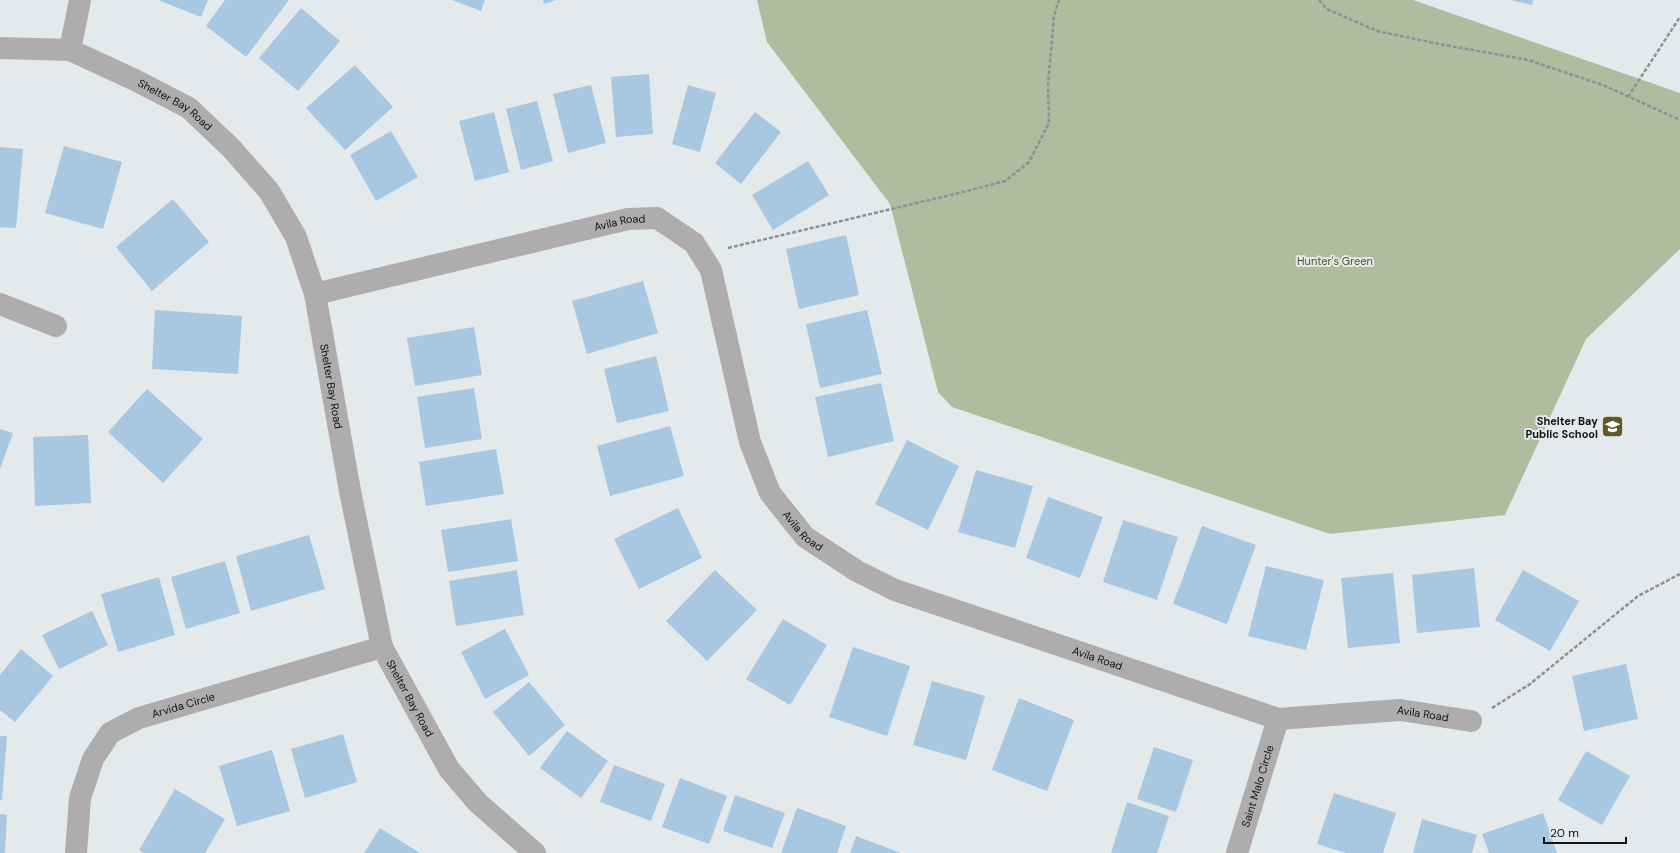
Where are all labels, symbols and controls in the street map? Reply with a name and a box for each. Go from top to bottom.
street label: Shelter Bay Road [136,76,215,134]
street label: Avila Road [592,211,646,234]
park label: Hunter's Green [1297,254,1373,268]
street label: Shelter Bay Road [317,343,346,430]
place label: Shelter Bay Public School [1526,414,1598,441]
school or university icon: Shelter Bay Public School [1600,414,1626,440]
street label: Avila Road [780,508,826,554]
street label: Avila Road [1070,643,1124,673]
street label: Shelter Bay Road [383,657,437,739]
street label: Arvida Circle [150,689,216,721]
street label: Avila Road [1396,703,1450,724]
street label: Saint Malo Circle [1238,743,1277,829]
scale bar [1544,819,1626,845]
text: 20 m [1550,825,1579,841]

